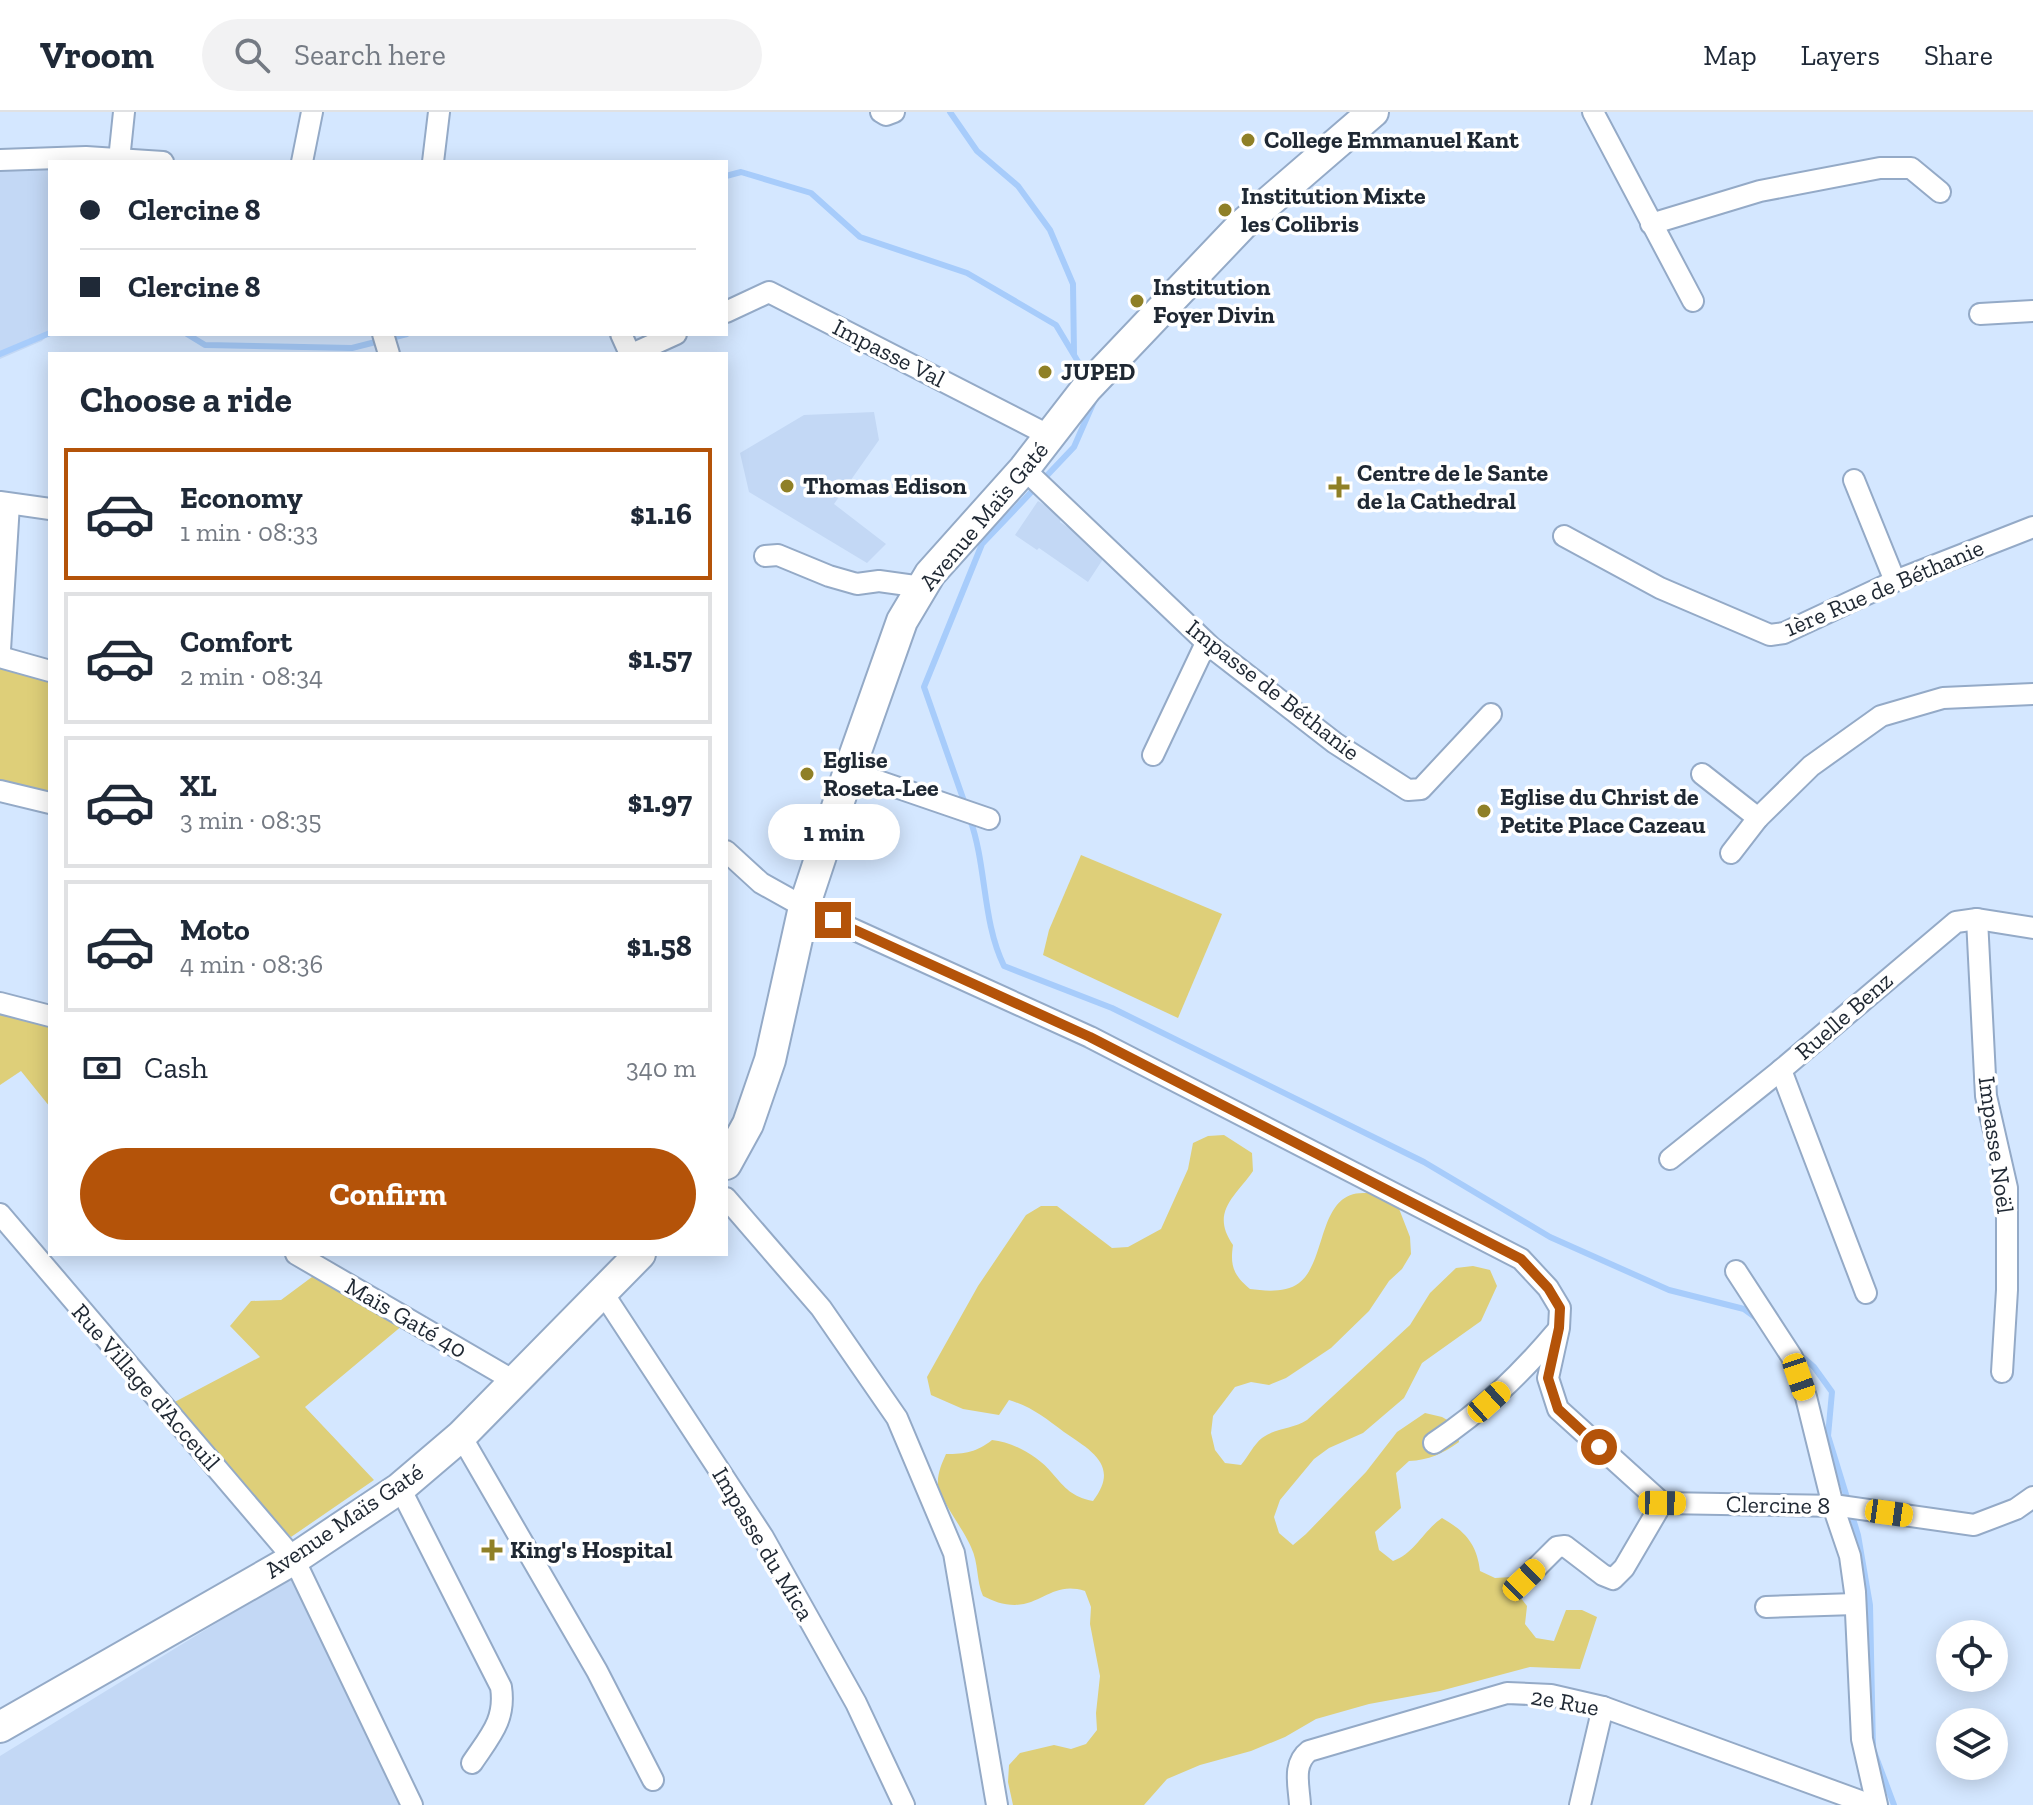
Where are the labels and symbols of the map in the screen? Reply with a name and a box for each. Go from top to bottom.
place label: College Emmanuel Kant [1264,125,1519,154]
marker: College Emmanuel Kant [1239,131,1257,149]
place label: Institution Mixte les Colibris [1241,181,1426,238]
marker: Institution Mixte les Colibris [1216,201,1234,219]
place label: Institution Foyer Divin [1153,272,1275,329]
marker: Institution Foyer Divin [1128,292,1146,310]
street label: Impasse Val [828,312,950,393]
place label: JUPED [1061,357,1135,386]
marker: JUPED [1036,363,1054,381]
street label: Avenue Maïs Gaté [913,435,1054,596]
place label: Centre de le Sante de la Cathedral [1357,458,1548,515]
place label: Thomas Edison [803,471,967,500]
marker: Centre de le Sante de la Cathedral [1328,476,1350,498]
marker: Thomas Edison [778,477,796,495]
street label: 1ère Rue de Béthanie [1780,532,1988,643]
street label: Impasse de Béthanie [1181,613,1366,766]
place label: Eglise Roseta-Lee [823,745,939,802]
marker: Eglise Roseta-Lee [798,765,816,783]
place label: Eglise du Christ de Petite Place Cazeau [1500,782,1705,839]
marker: Eglise du Christ de Petite Place Cazeau [1475,802,1493,820]
callout: 1 min [767,804,899,860]
route end [815,902,851,938]
street label: Ruelle Benz [1789,965,1898,1066]
street label: Impasse Noël [1973,1075,2020,1215]
street label: Maïs Gaté 40 [340,1271,472,1364]
street label: Rue Village d'Acceuil [66,1297,227,1476]
car [1780,1350,1818,1404]
car [1463,1377,1515,1427]
route start [1581,1429,1617,1465]
street label: Avenue Maïs Gaté [259,1457,429,1584]
street label: Impasse du Mica [706,1462,821,1626]
street label: Clercine 8 [1726,1489,1830,1520]
car [1638,1491,1686,1515]
car [1864,1498,1914,1528]
place label: King's Hospital [510,1535,673,1564]
marker: King's Hospital [481,1539,503,1561]
car [1498,1555,1550,1605]
street label: 2e Rue [1529,1681,1601,1722]

